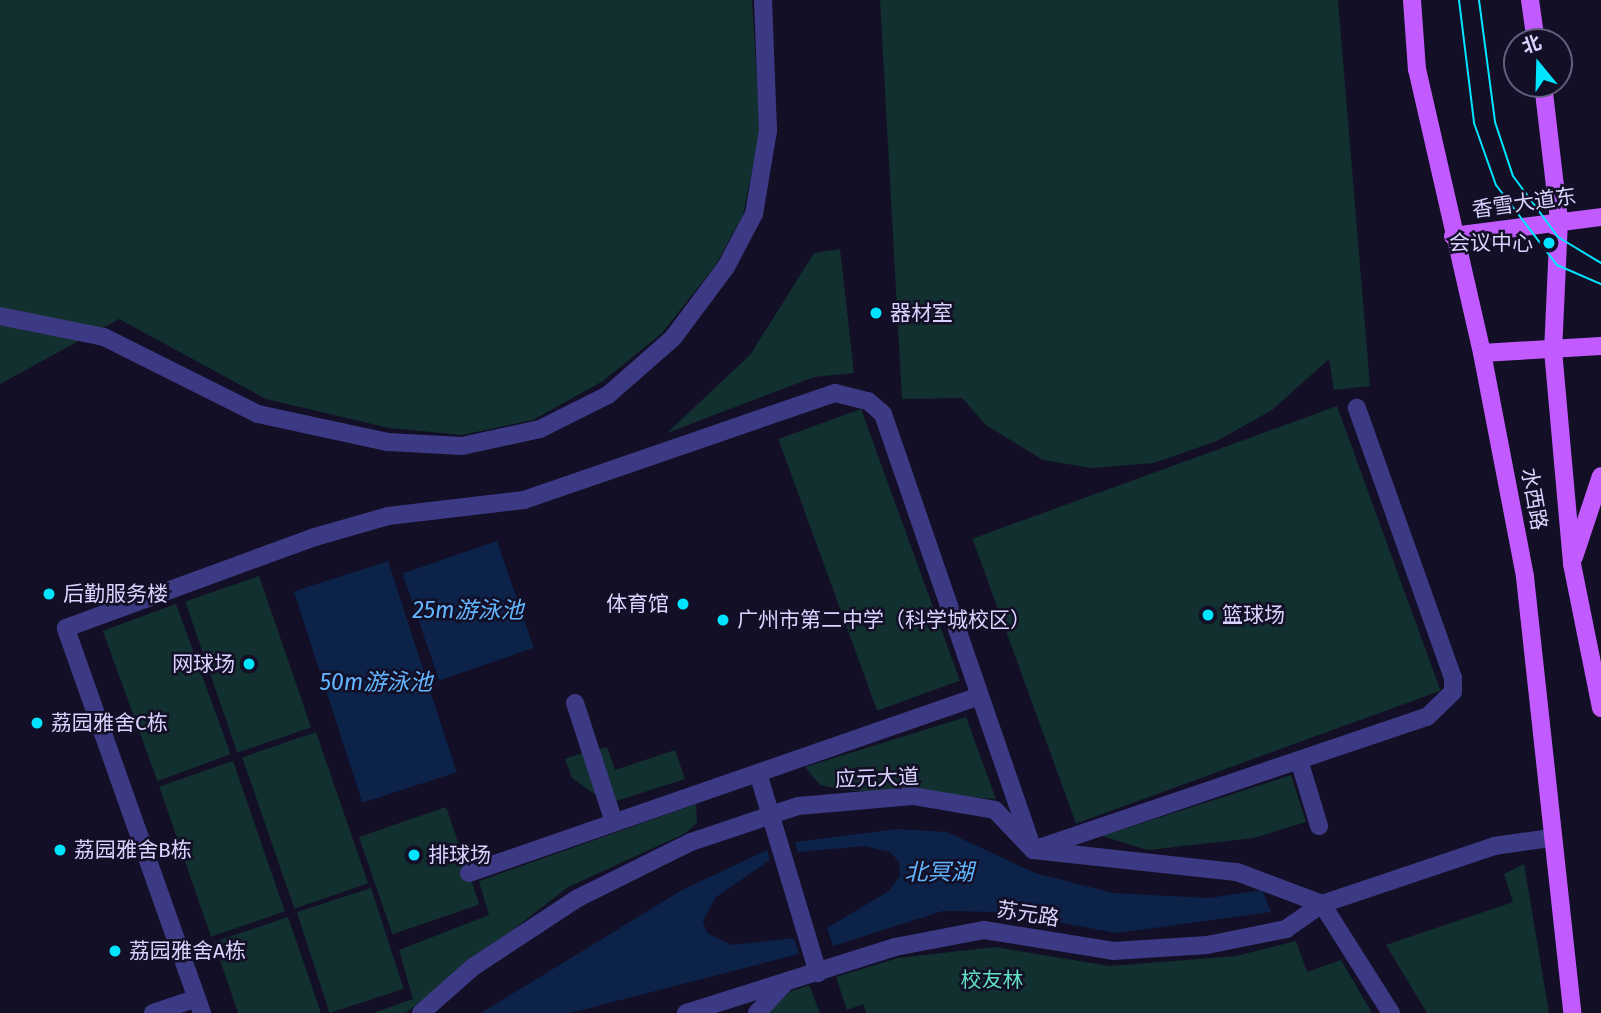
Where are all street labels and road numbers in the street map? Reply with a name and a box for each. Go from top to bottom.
street label: 香雪大道东 [1470,183,1578,223]
street label: 水西路 [1516,466,1552,532]
street label: 应元大道 [835,764,919,792]
street label: 苏元路 [995,897,1061,931]

